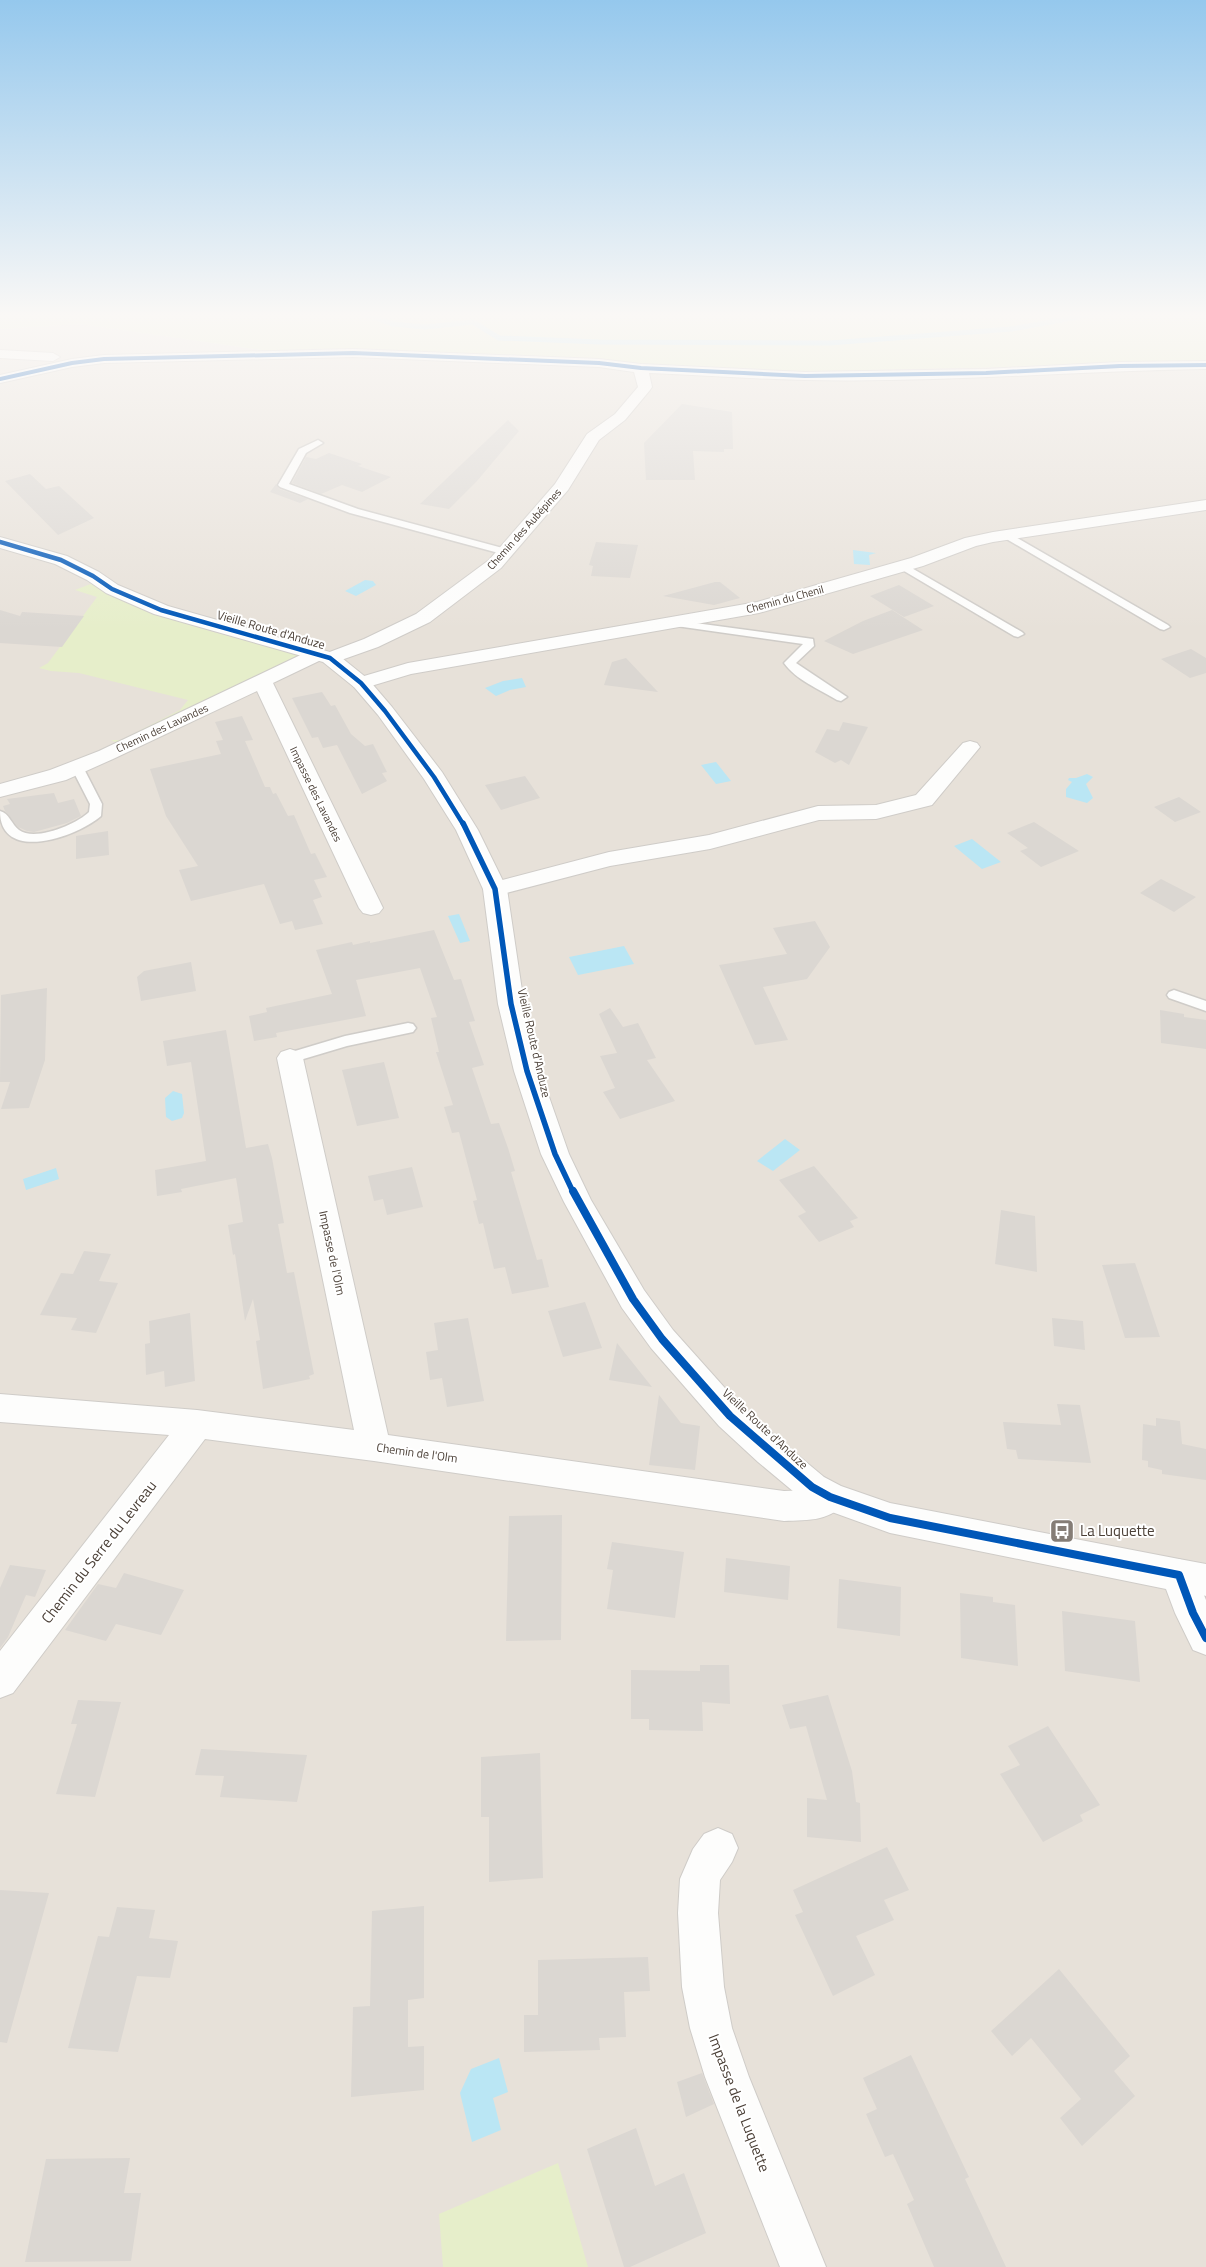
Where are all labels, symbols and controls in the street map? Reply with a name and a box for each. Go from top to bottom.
street label: Chemin des Aubépines [483,485,565,573]
street label: Chemin du Chenil [744,581,826,617]
street label: Vieille Route d'Anduze [215,605,327,654]
street label: Chemin des Lavandes [113,700,211,756]
street label: Impasse des Lavandes [286,744,346,844]
street label: Vieille Route d'Anduze [513,986,556,1099]
street label: Impasse de l'Olm [314,1209,351,1297]
street label: Vieille Route d'Anduze [718,1384,813,1474]
street label: Chemin de l'Olm [375,1437,459,1468]
street label: Chemin du Serre du Levreau [35,1475,162,1628]
bus stop icon: La Luquette [1049,1518,1075,1544]
place label: La Luquette [1080,1519,1155,1542]
street label: Impasse de la Luquette [703,2030,776,2175]

